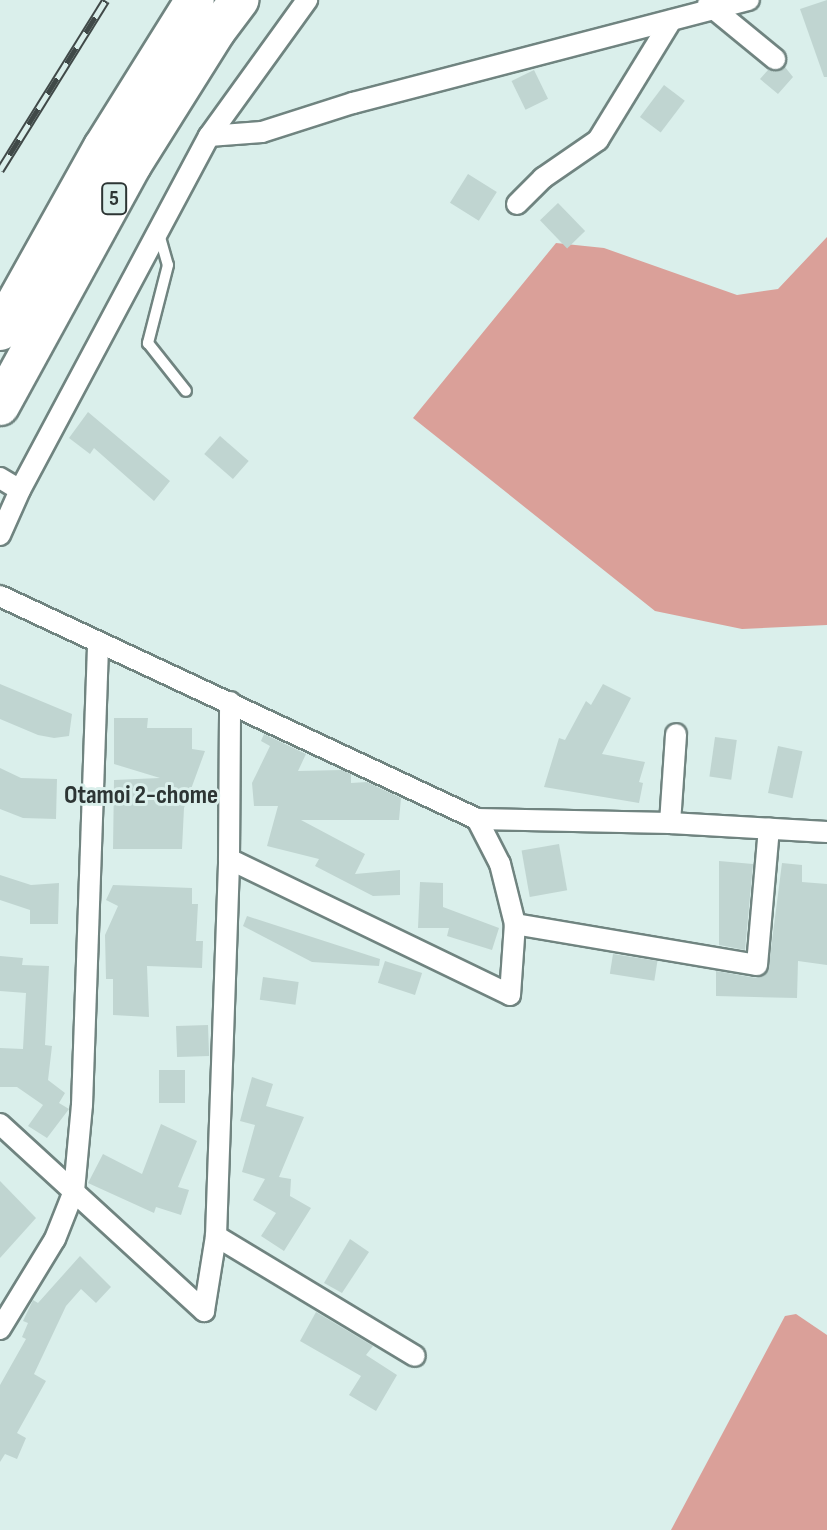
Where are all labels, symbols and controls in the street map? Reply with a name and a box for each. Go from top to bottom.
road number: 5 [100,181,128,217]
district label: Otamoi 2-chome [64,780,218,812]

